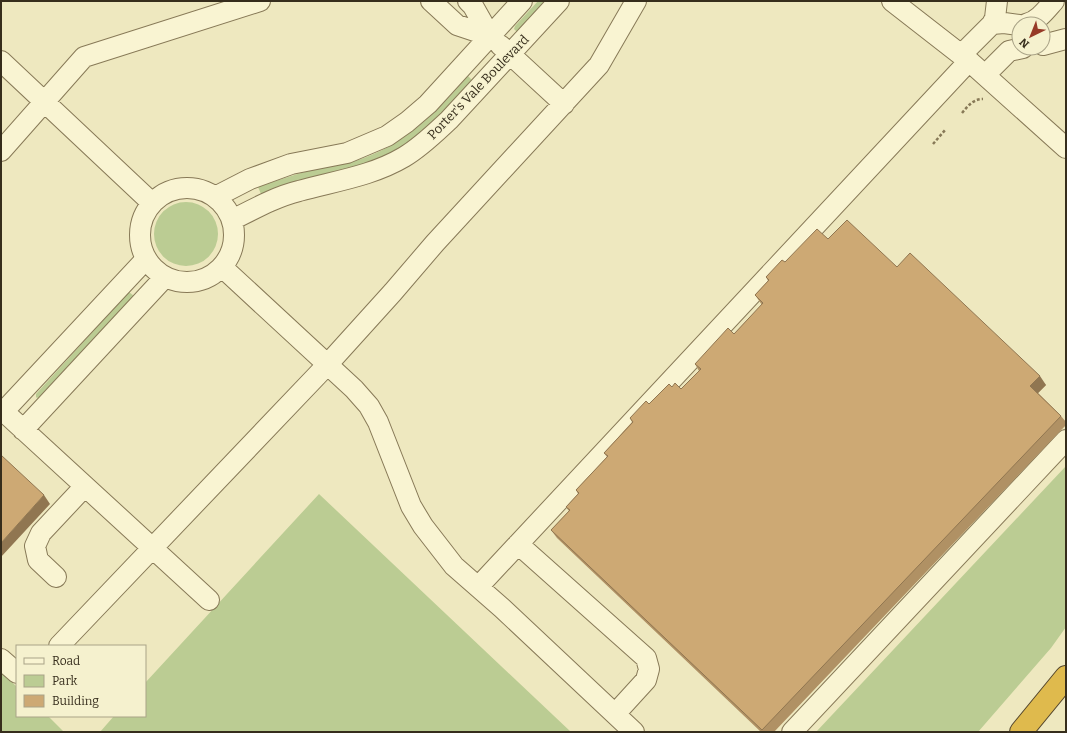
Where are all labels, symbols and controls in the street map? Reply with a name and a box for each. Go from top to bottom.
north arrow [1011,16,1051,56]
street label: Porter's Vale Boulevard [424,32,532,142]
text: N [1017,35,1032,51]
legend [16,645,146,717]
text: Road [52,654,80,668]
text: Park [52,674,78,688]
text: Building [52,694,99,708]

